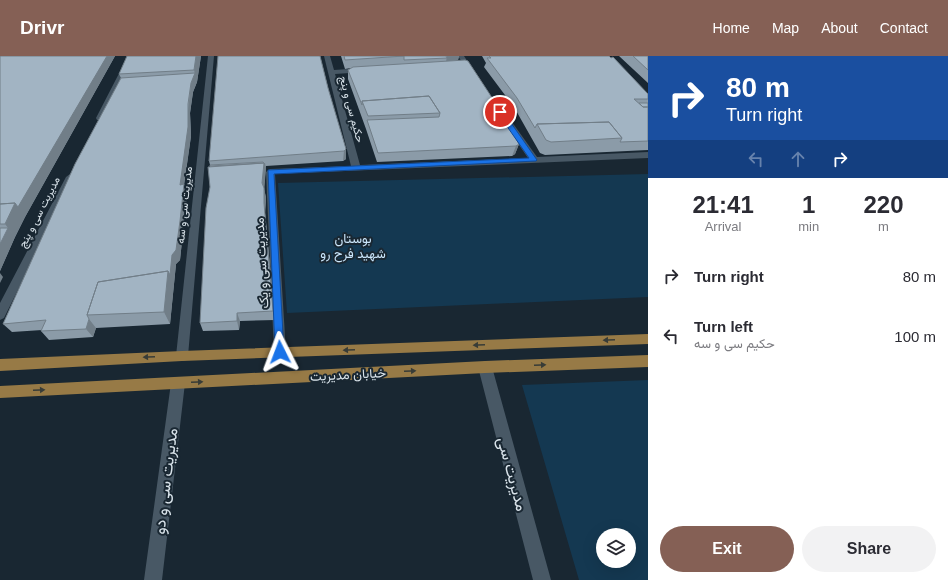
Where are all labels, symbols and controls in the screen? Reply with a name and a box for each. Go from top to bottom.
text: Drivr [20,17,64,38]
text: Home [713,20,750,36]
text: Map [772,20,799,36]
text: About [821,20,858,36]
text: Contact [880,20,928,36]
icon: right [660,72,712,124]
text: 80 m [726,72,790,103]
street label: حکیم سی و پنج [335,74,367,144]
pin [483,95,517,129]
icon: arrive [489,101,511,123]
text: Turn right [726,105,802,125]
icon: left [745,148,767,170]
icon: ahead [787,148,809,170]
icon: right [829,148,851,170]
street label: مدیریت سی و سه [174,166,195,244]
street label: مدیریت سی و پنج [16,174,64,250]
text: 21:41 [692,191,754,218]
text: 1 [802,191,815,218]
text: 220 [864,191,904,218]
street label: مدیریت سی و یک [252,217,272,309]
text: Arrival [705,219,742,234]
text: min [798,219,819,234]
text: m [878,219,889,234]
park label: بوستان شهید فرح رو [320,231,386,263]
icon: right [660,265,682,287]
text: Turn right [694,268,764,285]
text: 80 m [903,268,936,285]
text: Turn left [694,318,753,335]
icon: left [660,325,682,347]
text: 100 m [894,328,936,345]
position arrow [259,331,301,373]
text: حکیم سی و سه [694,336,775,351]
one-way arrow [603,337,615,344]
one-way arrow [472,342,485,348]
one-way arrow [343,346,355,353]
one-way arrow [143,354,155,361]
one-way arrow [534,362,546,369]
street label: خیابان مدیریت [310,365,387,385]
one-way arrow [404,368,417,374]
one-way arrow [191,379,204,385]
one-way arrow [33,387,46,393]
street label: مدیریت سی و دو [151,427,182,535]
street label: مدیریت سی [493,435,531,514]
button: Exit [660,526,794,572]
button: Share [802,526,936,572]
map controls [596,528,636,568]
button: layers [596,528,636,568]

